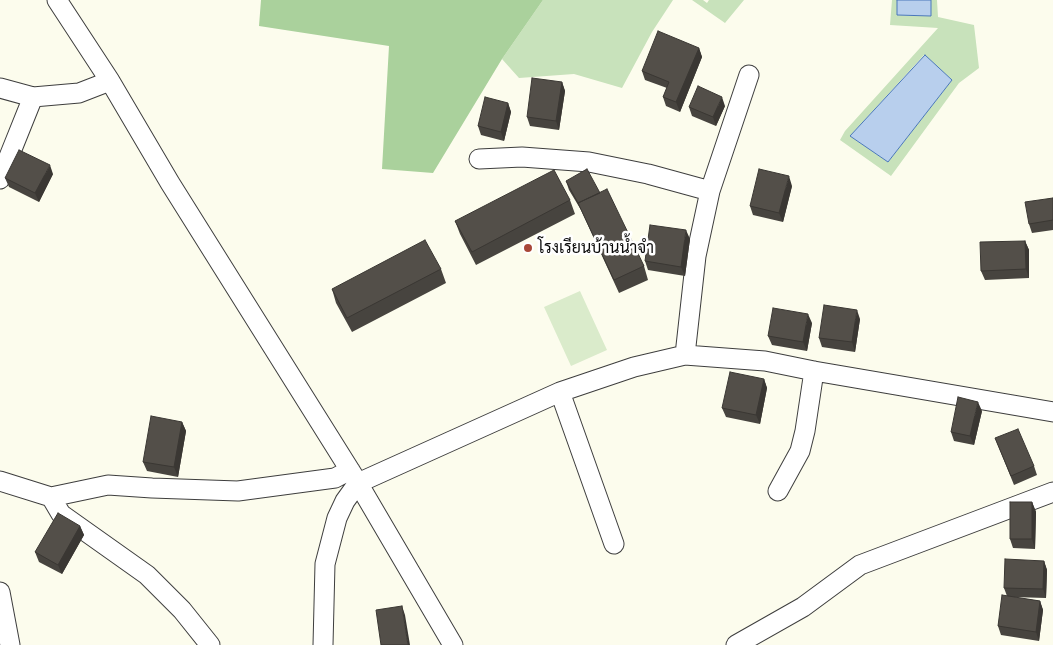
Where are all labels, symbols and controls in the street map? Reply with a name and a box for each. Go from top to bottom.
place label: โรงเรียนบ้านน้ำจำ [538,238,654,258]
marker: โรงเรียนบ้านน้ำจำ [522,242,534,254]

